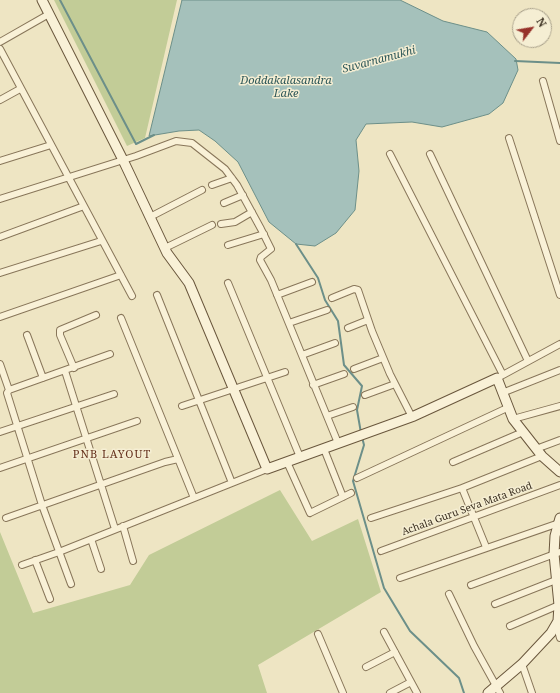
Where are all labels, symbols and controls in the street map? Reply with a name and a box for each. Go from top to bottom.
north arrow [512,8,552,48]
text: N [533,14,551,30]
water label: Suvarnamukhi [341,44,417,76]
water label: Doddakalasandra Lake [240,74,332,100]
district label: PNB LAYOUT [73,448,151,462]
street label: Achala Guru Seva Mata Road [400,480,534,538]

